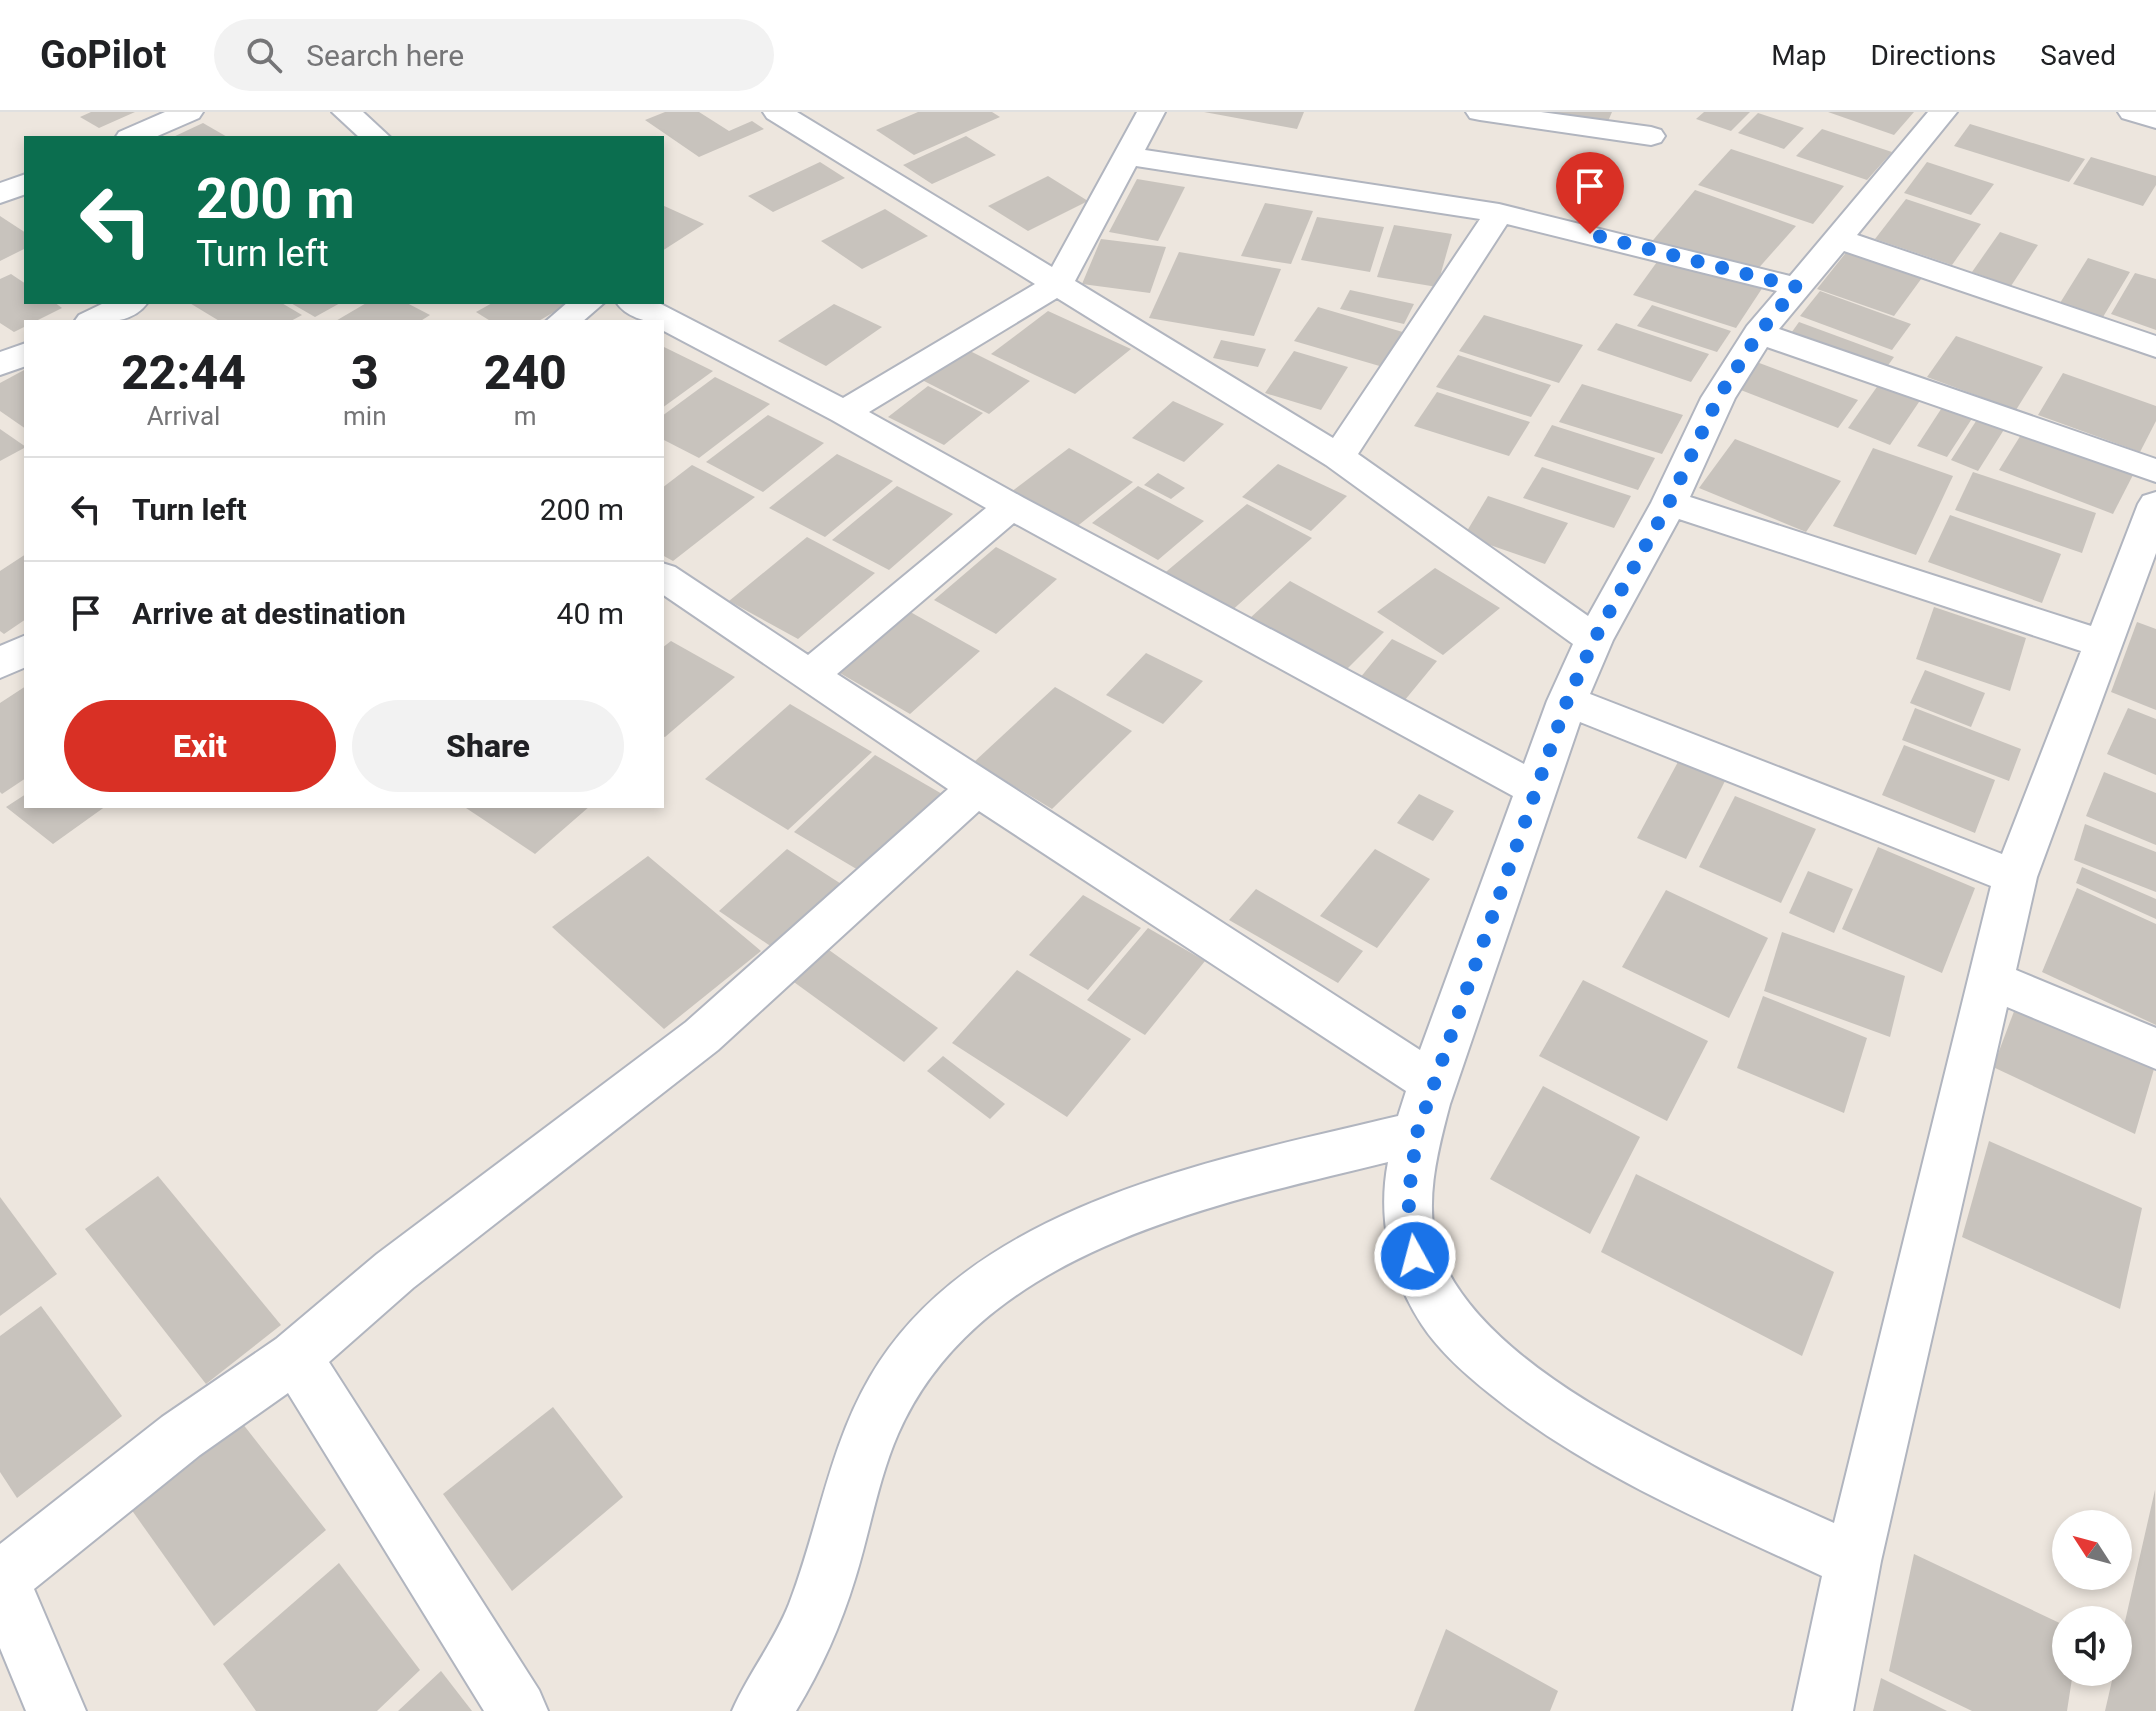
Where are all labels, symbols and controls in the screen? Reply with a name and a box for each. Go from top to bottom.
search box [214,19,774,91]
text: GoPilot [40,33,166,77]
icon: search [242,33,286,77]
text: Search here [306,38,464,73]
text: Map [1771,39,1827,72]
text: Directions [1871,39,1996,72]
text: Saved [2040,39,2116,72]
pin [1556,152,1624,234]
icon: arrive [1568,164,1612,208]
text: 200 m [196,166,355,232]
icon: left [64,168,168,272]
text: Turn left [196,233,329,275]
text: 22:44 [121,344,246,401]
text: 3 [351,344,379,401]
text: 240 [484,344,567,401]
text: Arrival [147,401,220,431]
text: min [343,401,387,431]
text: m [514,401,537,431]
icon: left [64,487,108,531]
text: Turn left [132,492,247,527]
text: 200 m [540,492,624,527]
icon: arrive [64,591,108,635]
text: Arrive at destination [132,596,406,631]
text: 40 m [557,596,624,631]
button: Exit [64,700,336,792]
button: Share [352,700,624,792]
position arrow [1373,1214,1457,1298]
north arrow [2052,1510,2132,1590]
map controls [2052,1510,2132,1686]
button: sound [2052,1606,2132,1686]

